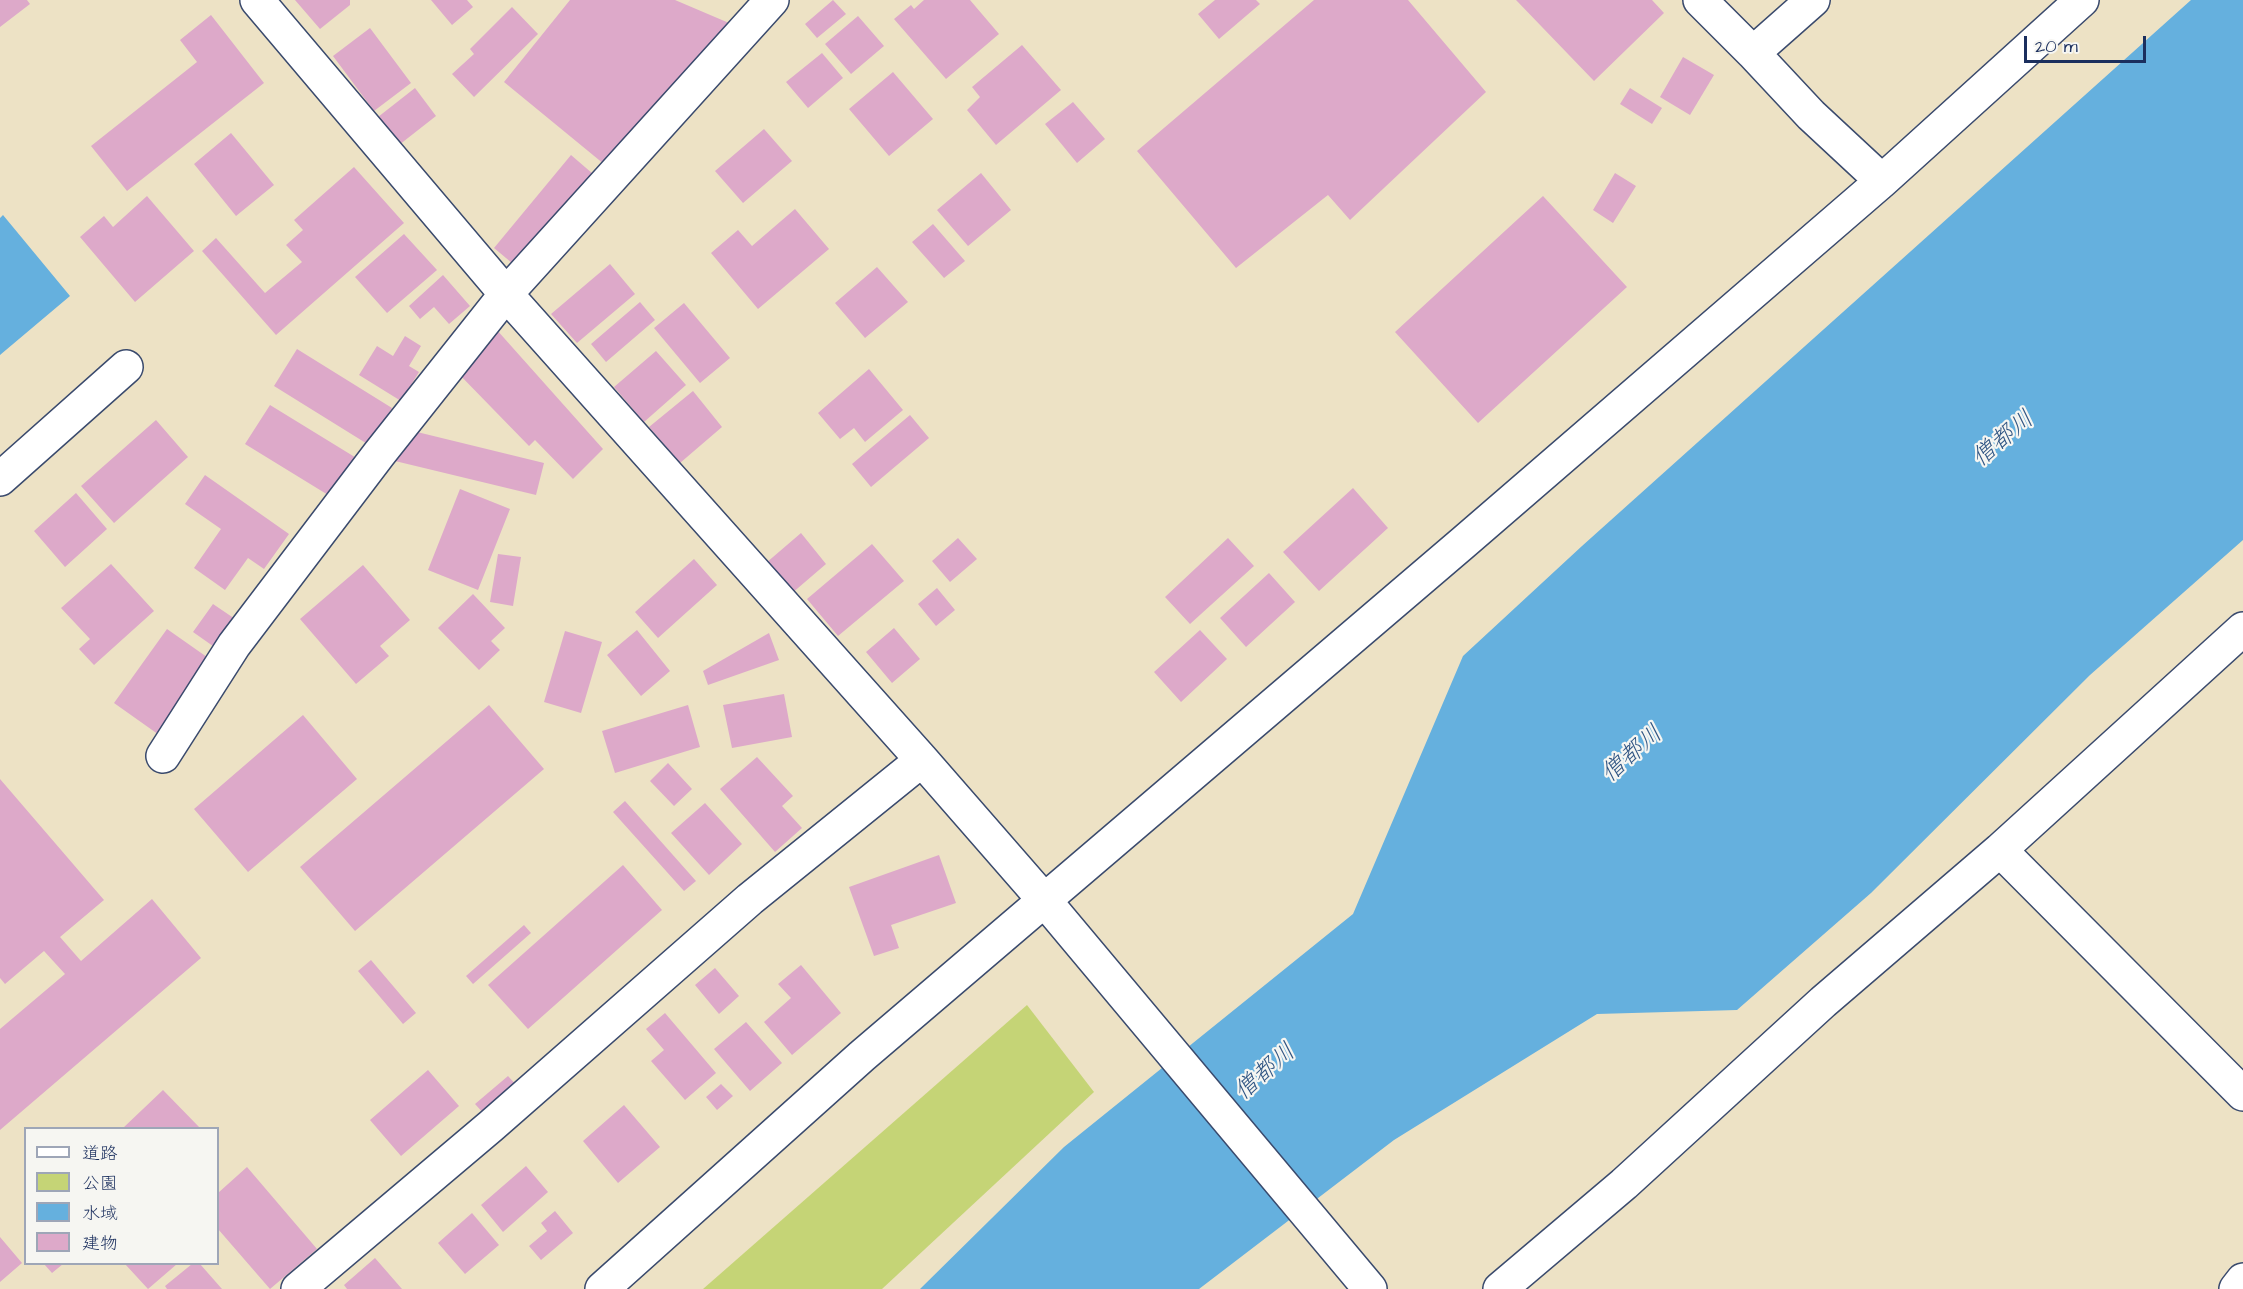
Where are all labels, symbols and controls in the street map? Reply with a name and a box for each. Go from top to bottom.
scale bar [2027,24,2148,62]
text: 20 m [2035,34,2078,59]
water label: 僧都川 [1967,406,2041,474]
water label: 僧都川 [1596,721,1670,789]
water label: 僧都川 [1229,1039,1303,1107]
legend [24,1127,219,1265]
text: 道路 [82,1141,118,1166]
text: 公園 [82,1171,118,1196]
text: 水域 [82,1201,118,1226]
text: 建物 [82,1231,118,1256]

